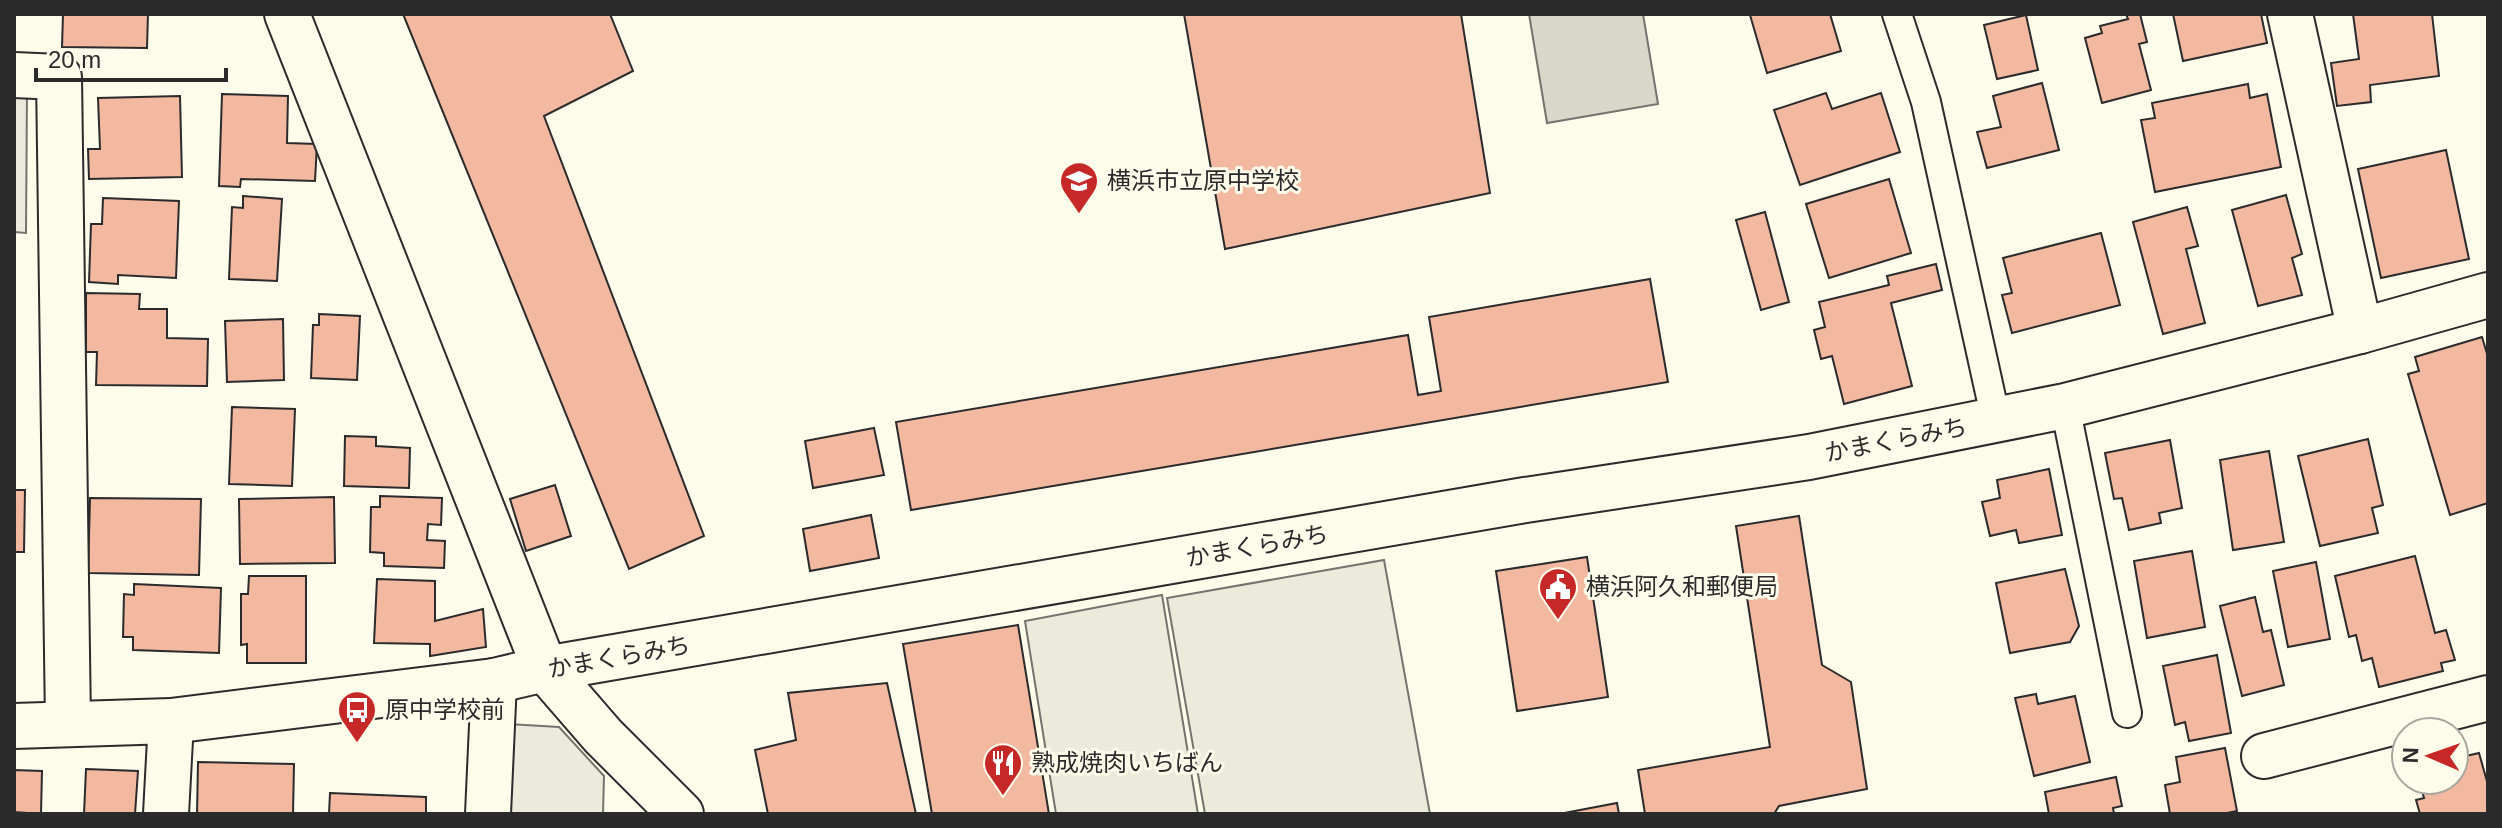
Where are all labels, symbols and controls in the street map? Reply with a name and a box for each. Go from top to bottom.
scale bar [36,32,226,82]
text: 20 m [48,46,101,73]
school or university icon: 横浜市立原中学校 [1058,160,1100,215]
place label: 横浜市立原中学校 [1107,167,1299,194]
street label: かまくらみち [1823,413,1969,466]
street label: かまくらみち [1184,520,1330,571]
public building icon: 横浜阿久和郵便局 [1537,566,1579,621]
place label: 横浜阿久和郵便局 [1586,573,1778,600]
street label: かまくらみち [546,631,692,682]
bus stop icon: 原中学校前 [336,689,378,744]
place label: 原中学校前 [385,696,505,723]
north arrow [2390,716,2470,796]
restaurant icon: 熟成焼肉いちばん [982,742,1024,797]
text: N [2398,747,2423,764]
place label: 熟成焼肉いちばん [1031,749,1223,776]

